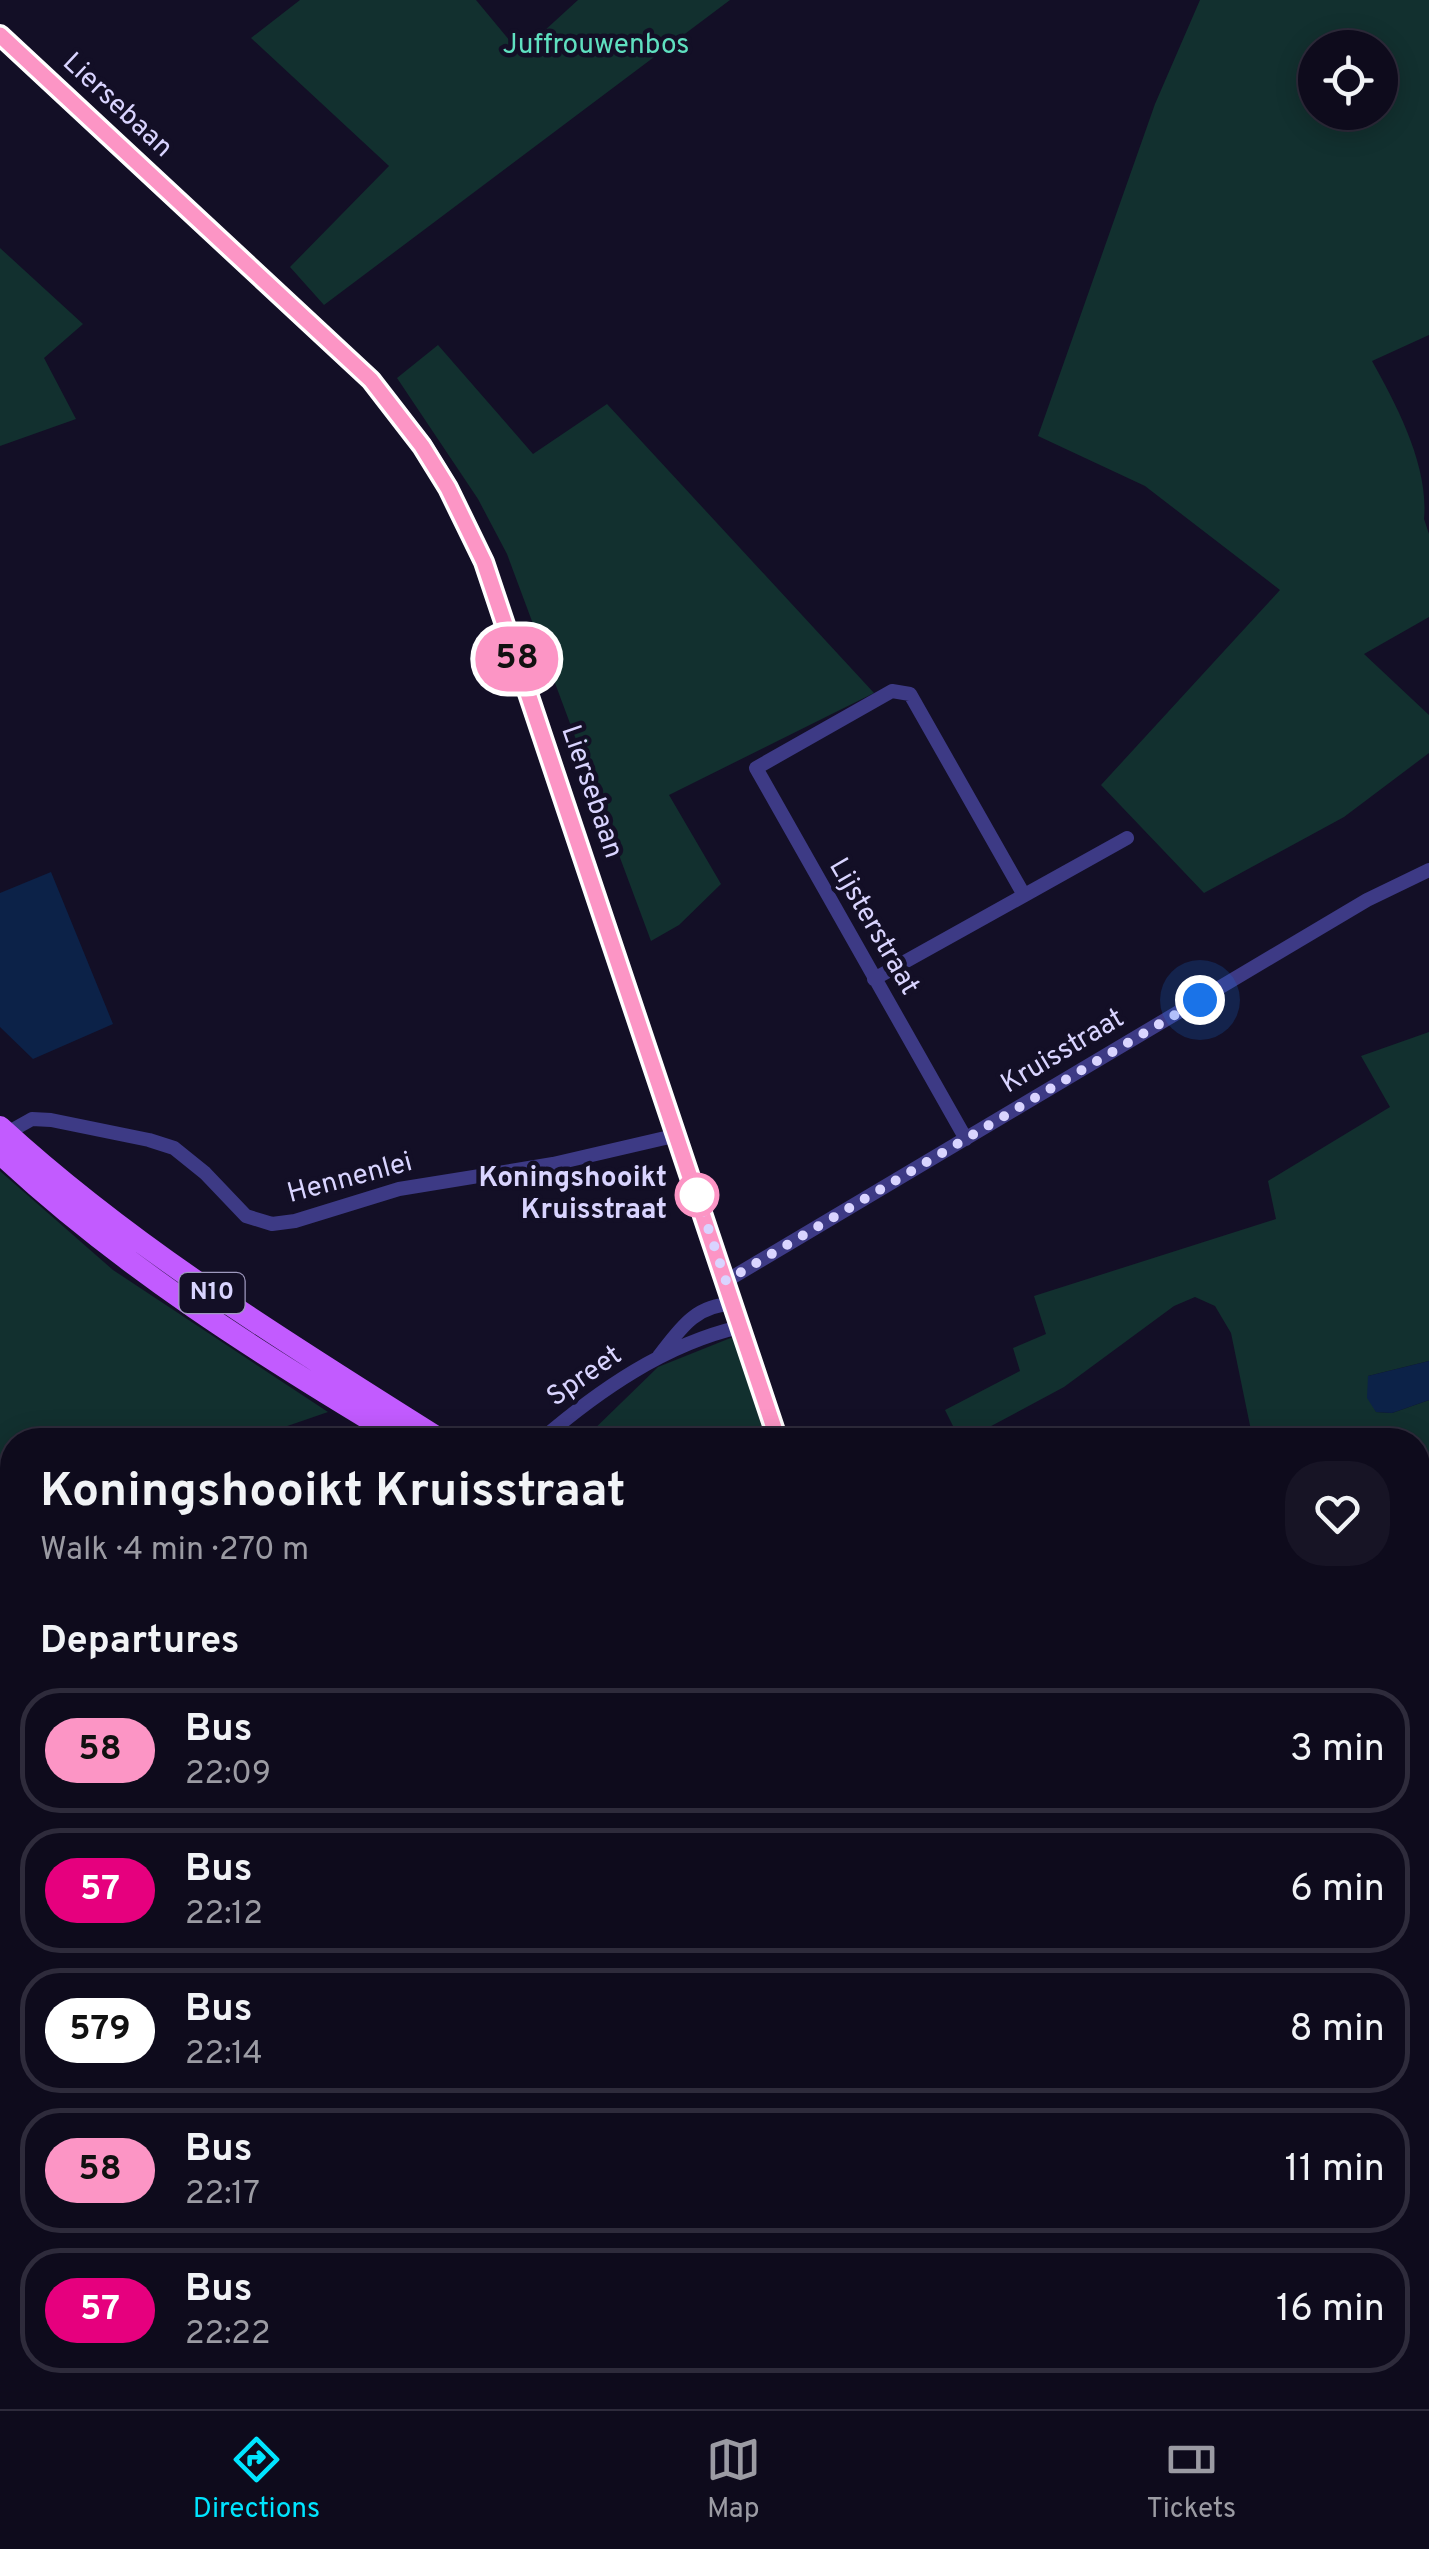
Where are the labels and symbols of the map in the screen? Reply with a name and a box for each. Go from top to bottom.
park label: Juffrouwenbos [502,28,690,64]
street label: Liersebaan [54,46,180,166]
line badge: 58 [472,626,562,692]
street label: Liersebaan [551,721,631,863]
street label: Lijsterstraat [819,852,927,1002]
your location [1175,975,1225,1025]
street label: Kruisstraat [995,1001,1131,1103]
street label: Hennenlei [284,1145,416,1213]
place label: Koningshooikt Kruisstraat [479,1161,667,1229]
marker: Koningshooikt Kruisstraat [676,1174,718,1216]
road number: N10 [180,1273,244,1313]
street label: Spreet [540,1338,630,1416]

